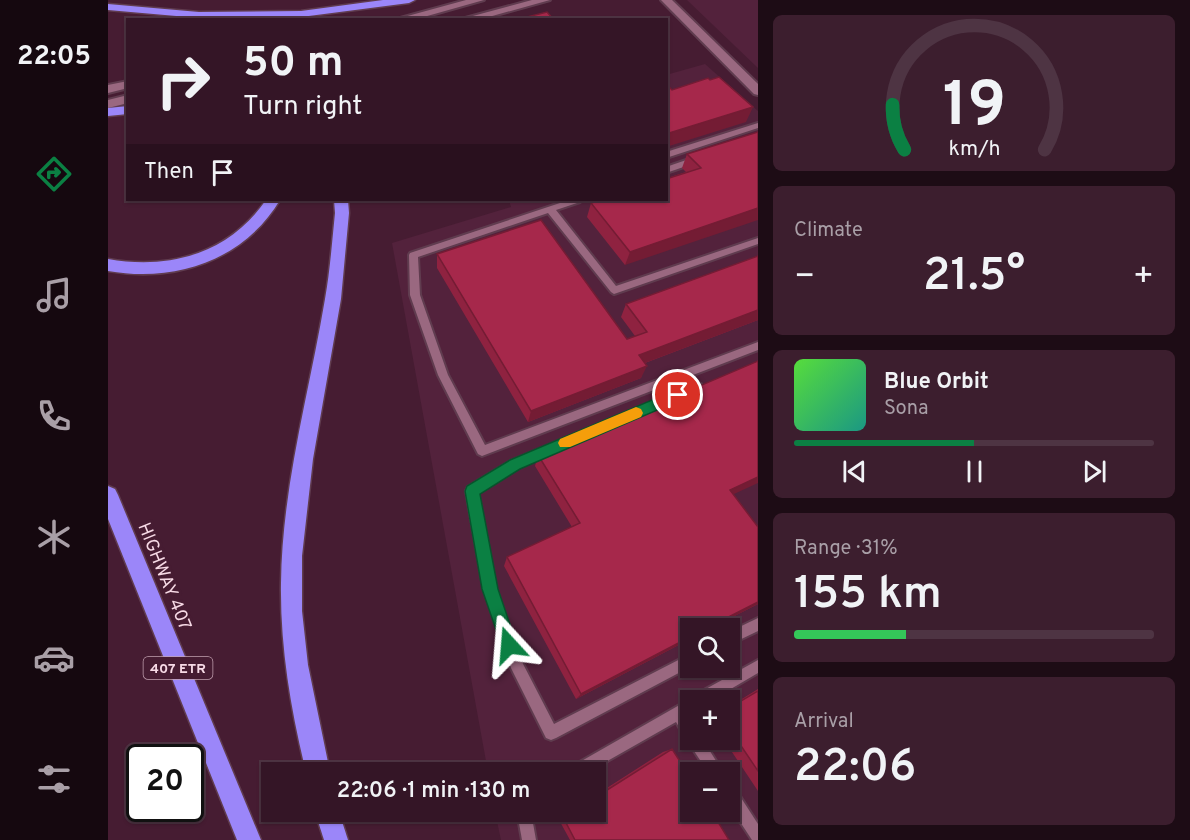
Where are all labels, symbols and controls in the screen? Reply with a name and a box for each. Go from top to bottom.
text: 50 m [243,38,344,91]
text: 22:05 [17,40,91,74]
icon: right [144,42,222,120]
text: 19 [942,69,1006,148]
text: Turn right [243,90,362,124]
text: km/h [948,136,1000,163]
icon: directions [33,153,75,195]
icon: arrive [206,156,239,189]
text: Then [144,159,194,186]
text: Climate [794,218,863,244]
text: 21.5° [923,249,1025,306]
text: − [794,257,815,299]
text: + [1133,257,1154,299]
icon: music [33,274,75,316]
pin [652,369,703,420]
text: Blue Orbit [884,369,989,396]
icon: arrive [661,378,694,411]
icon: phone [33,395,75,437]
text: Sona [884,396,929,422]
icon: previous [838,455,871,488]
icon: pause [958,455,991,488]
icon: next [1078,455,1111,488]
icon: climate [33,516,75,558]
street label: HIGHWAY 407 [132,519,196,634]
text: Range · 31% [794,536,898,562]
text: 155 km [794,567,942,624]
position arrow [477,613,541,677]
map controls [680,618,740,822]
button: search [680,618,740,678]
icon: car [33,637,75,679]
road number: 407 ETR [144,657,212,679]
button: + [680,690,740,750]
text: Arrival [794,709,854,735]
text: 22:06 [794,740,916,797]
speed limit sign: 20 [126,744,204,822]
icon: filters [33,758,75,800]
button: − [680,762,740,822]
text: 22:06 · 1 min · 130 m [337,778,530,805]

